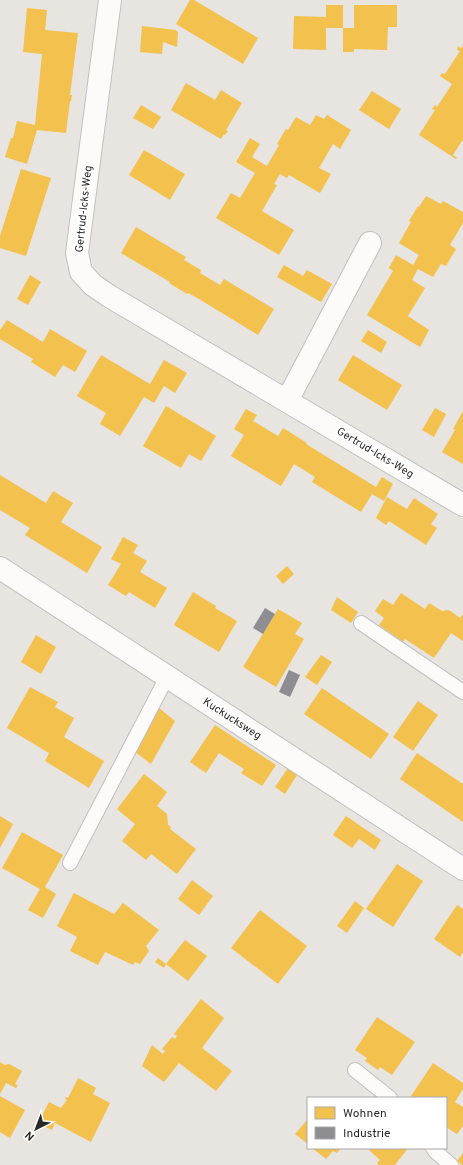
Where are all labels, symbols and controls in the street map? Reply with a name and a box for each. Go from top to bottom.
street label: Gertrud-Icks-Weg [72,165,96,253]
street label: Gertrud-Icks-Weg [334,424,416,482]
street label: Kuckucksweg [200,695,264,743]
legend [307,1097,447,1149]
text: Wohnen [343,1106,387,1122]
north arrow [16,1109,56,1149]
text: Industrie [343,1126,391,1142]
text: N [22,1128,38,1144]

